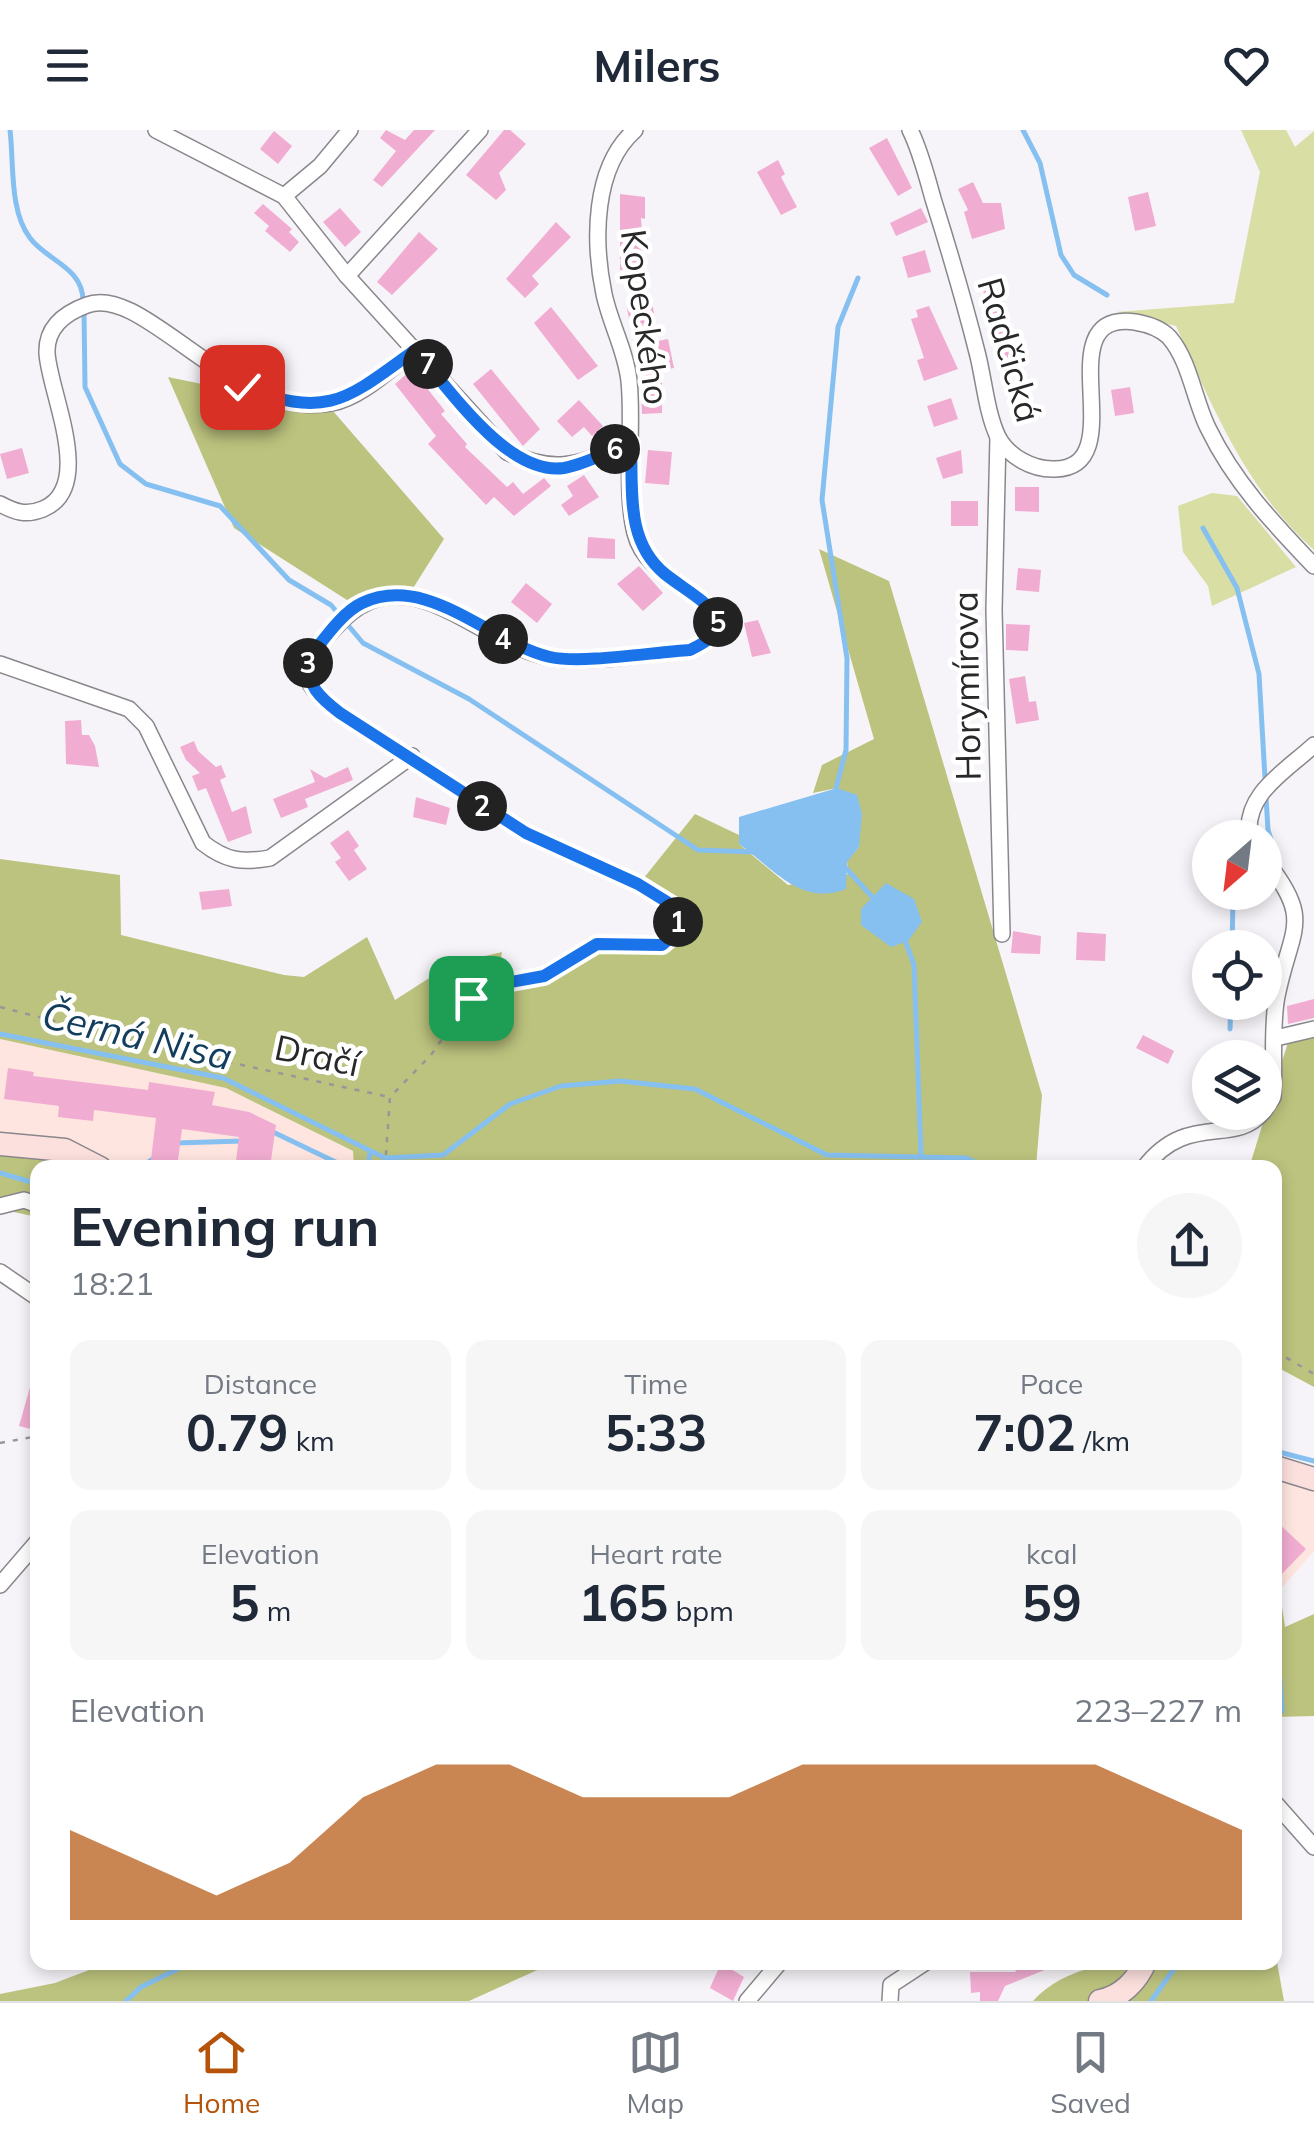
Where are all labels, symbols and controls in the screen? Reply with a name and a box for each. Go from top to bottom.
text: Milers [593,37,721,93]
icon: menu [40,38,95,93]
icon: heart [1219,38,1274,93]
street label: Kopeckého [612,227,680,407]
street label: Radčická [968,272,1052,427]
pin: 7 [403,339,453,389]
pin [200,345,285,430]
text: 7 [420,346,436,381]
icon: check [215,360,270,415]
pin: 6 [590,424,640,474]
text: 6 [607,431,623,466]
street label: Horymírova [942,591,990,781]
pin: 5 [693,597,743,647]
text: 5 [710,604,726,639]
pin: 4 [478,614,528,664]
text: 4 [495,621,511,656]
pin: 3 [283,638,333,688]
text: 3 [300,645,316,680]
pin: 2 [457,781,507,831]
text: 2 [474,788,490,823]
north arrow [1192,820,1282,910]
map controls [1192,820,1282,1130]
pin: 1 [653,897,703,947]
text: 1 [670,904,686,939]
button: locate [1192,930,1282,1020]
pin [429,956,514,1041]
icon: arrive [444,971,499,1026]
water label: Černá Nisa [38,990,237,1080]
street label: Dračí [271,1025,365,1086]
button: layers [1192,1040,1282,1130]
text: Evening run [70,1191,379,1260]
button: share [1137,1193,1242,1298]
text: 18:21 [70,1263,154,1303]
text: Distance [204,1366,317,1401]
text: Time [624,1366,688,1401]
text: Pace [1020,1366,1083,1401]
text: 0.79 [186,1401,288,1464]
text: 5:33 [605,1401,707,1464]
text: 7:02 [973,1401,1076,1464]
text: km [288,1423,335,1458]
text: /km [1076,1423,1130,1458]
text: Elevation [201,1536,320,1571]
text: Heart rate [589,1536,723,1571]
text: kcal [1026,1536,1077,1571]
text: 5 [229,1571,259,1634]
text: 165 [578,1571,668,1634]
text: 59 [1022,1571,1082,1634]
text: m [259,1593,291,1628]
text: bpm [668,1593,734,1628]
text: Elevation [70,1690,205,1730]
text: 223–227 m [1074,1690,1242,1730]
tab: Home [183,2025,260,2120]
tab: Map [626,2025,684,2120]
tab: Saved [1050,2025,1131,2120]

